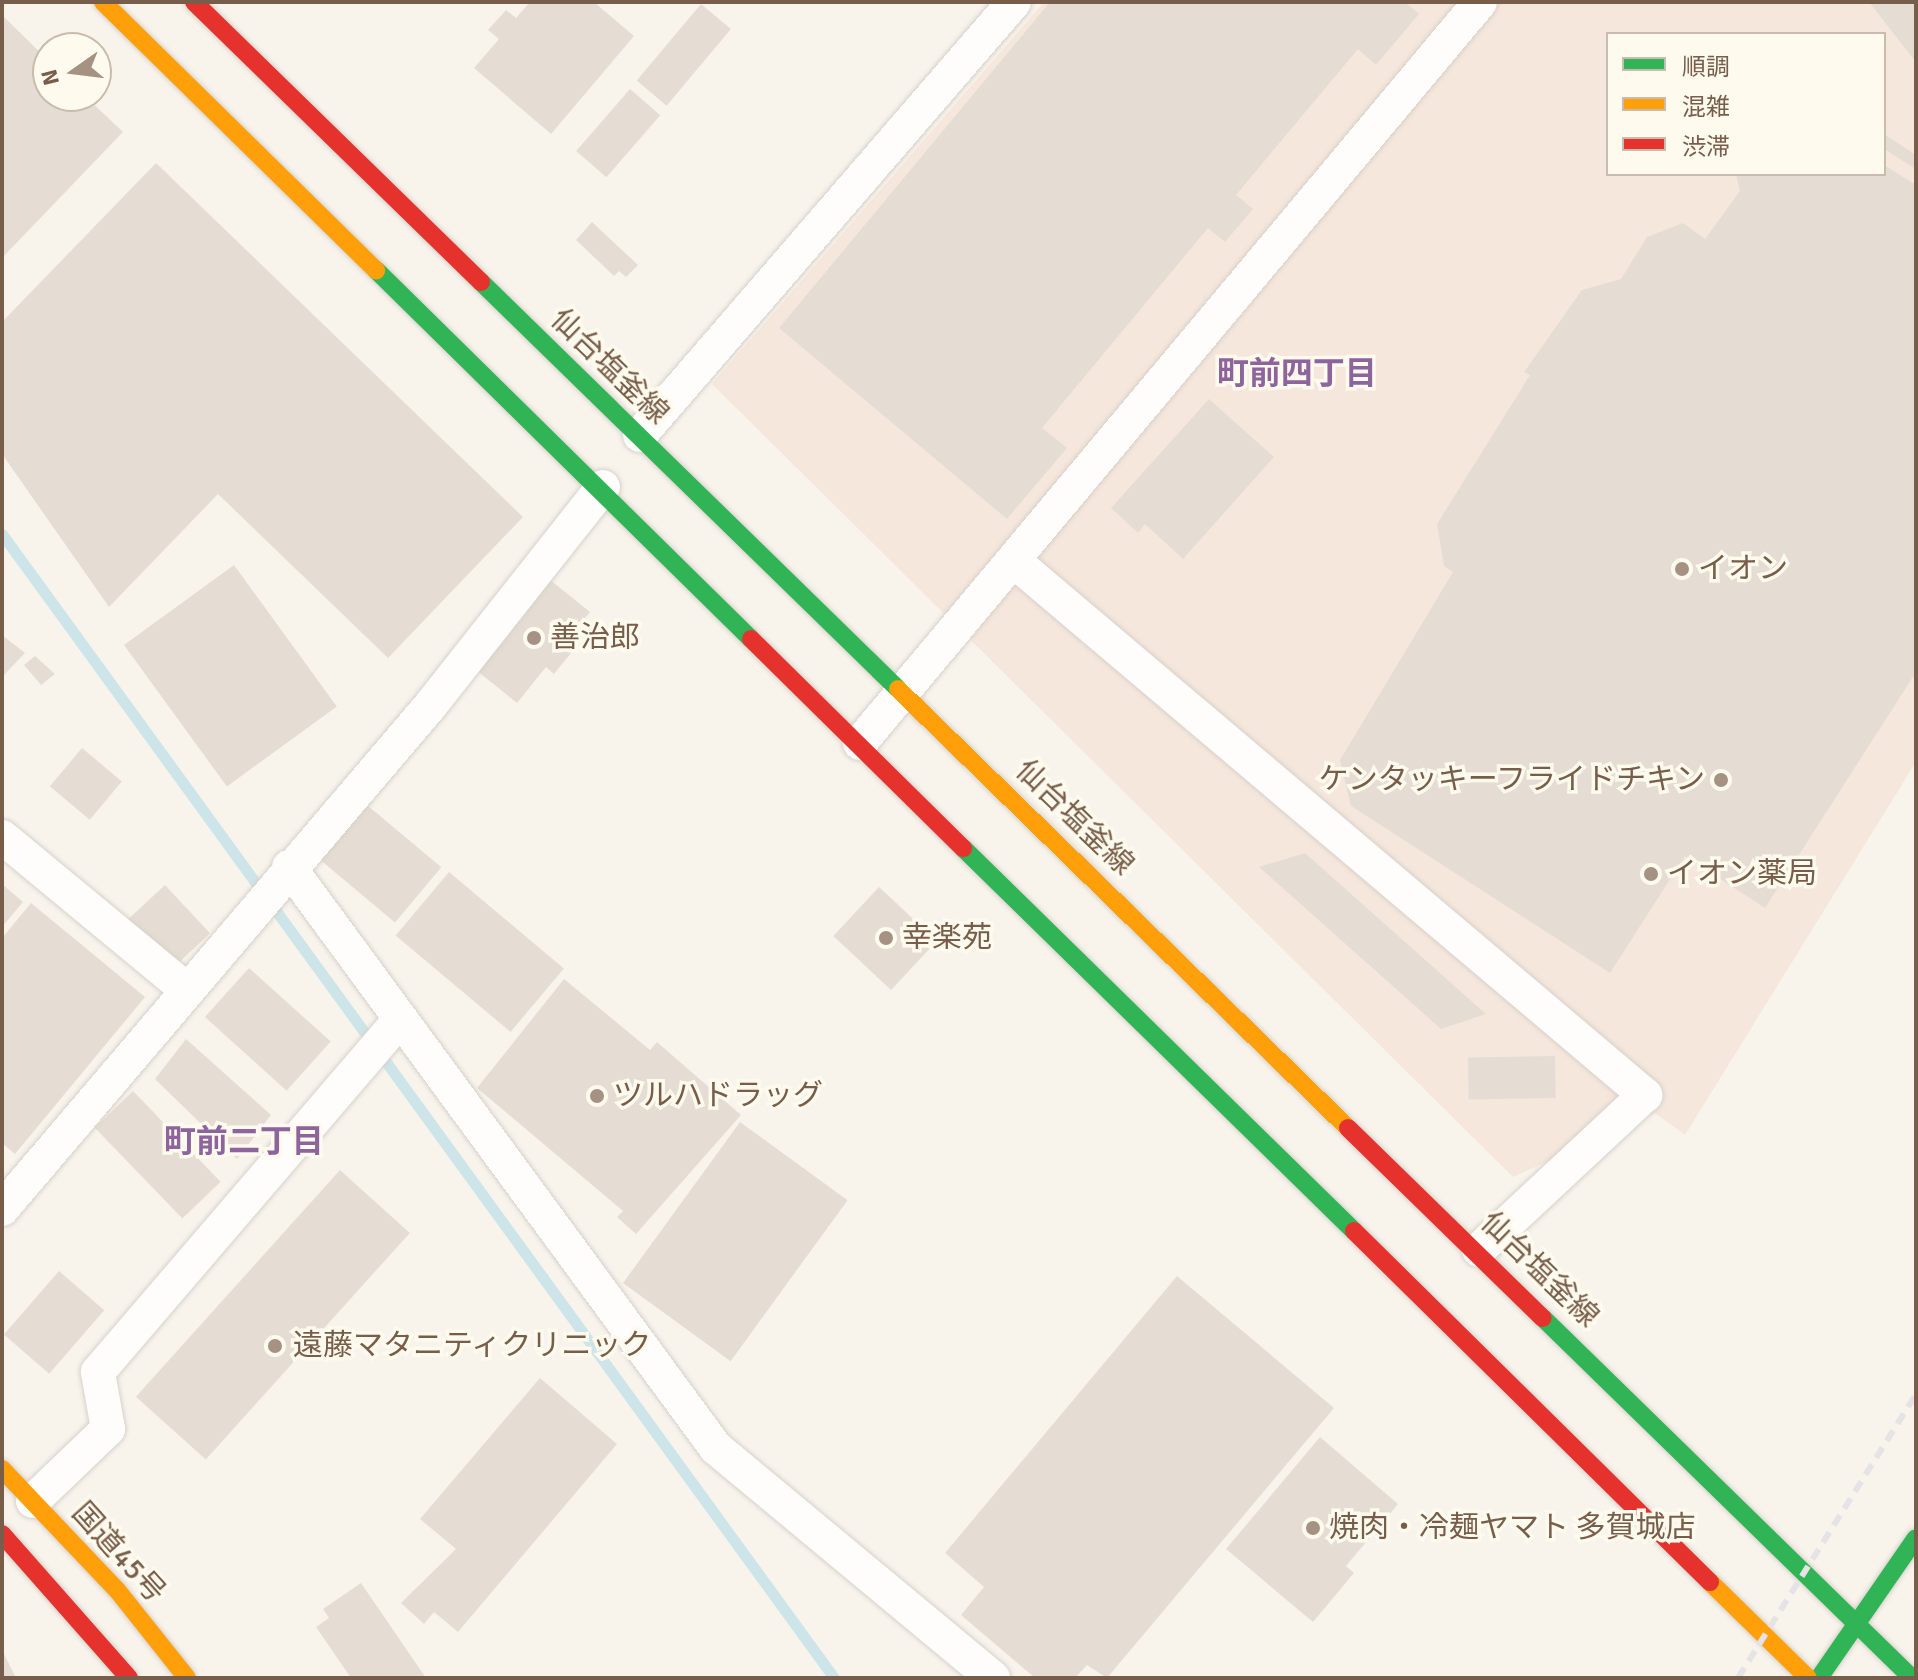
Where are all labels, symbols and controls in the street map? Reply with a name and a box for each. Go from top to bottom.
north arrow [32,32,112,112]
legend [1606,32,1886,176]
text: 順調 [1682,52,1730,82]
text: N [35,67,65,88]
text: 混雑 [1682,92,1730,122]
text: 渋滞 [1682,132,1730,162]
street label: 仙台塩釜線 [543,302,675,432]
district label: 町前四丁目 [1217,355,1377,393]
place label: イオン [1698,551,1788,587]
marker: イオン [1673,560,1691,578]
place label: 善治郎 [550,620,640,656]
marker: 善治郎 [525,629,543,647]
street label: 仙台塩釜線 [1008,753,1140,883]
place label: ケンタッキーフライドチキン [1315,762,1705,798]
marker: ケンタッキーフライドチキン [1712,771,1730,789]
place label: イオン薬局 [1667,856,1817,892]
marker: イオン薬局 [1642,865,1660,883]
place label: 幸楽苑 [902,920,992,956]
marker: 幸楽苑 [877,929,895,947]
place label: ツルハドラッグ [613,1078,823,1114]
marker: ツルハドラッグ [588,1087,606,1105]
district label: 町前二丁目 [164,1123,324,1161]
street label: 仙台塩釜線 [1473,1205,1605,1335]
place label: 遠藤マタニティクリニック [293,1328,653,1364]
marker: 遠藤マタニティクリニック [264,1335,286,1357]
street label: 国道45号 [64,1495,172,1611]
place label: 焼肉・冷麺ヤマト 多賀城店 [1329,1510,1696,1546]
marker: 焼肉・冷麺ヤマト 多賀城店 [1304,1519,1322,1537]

